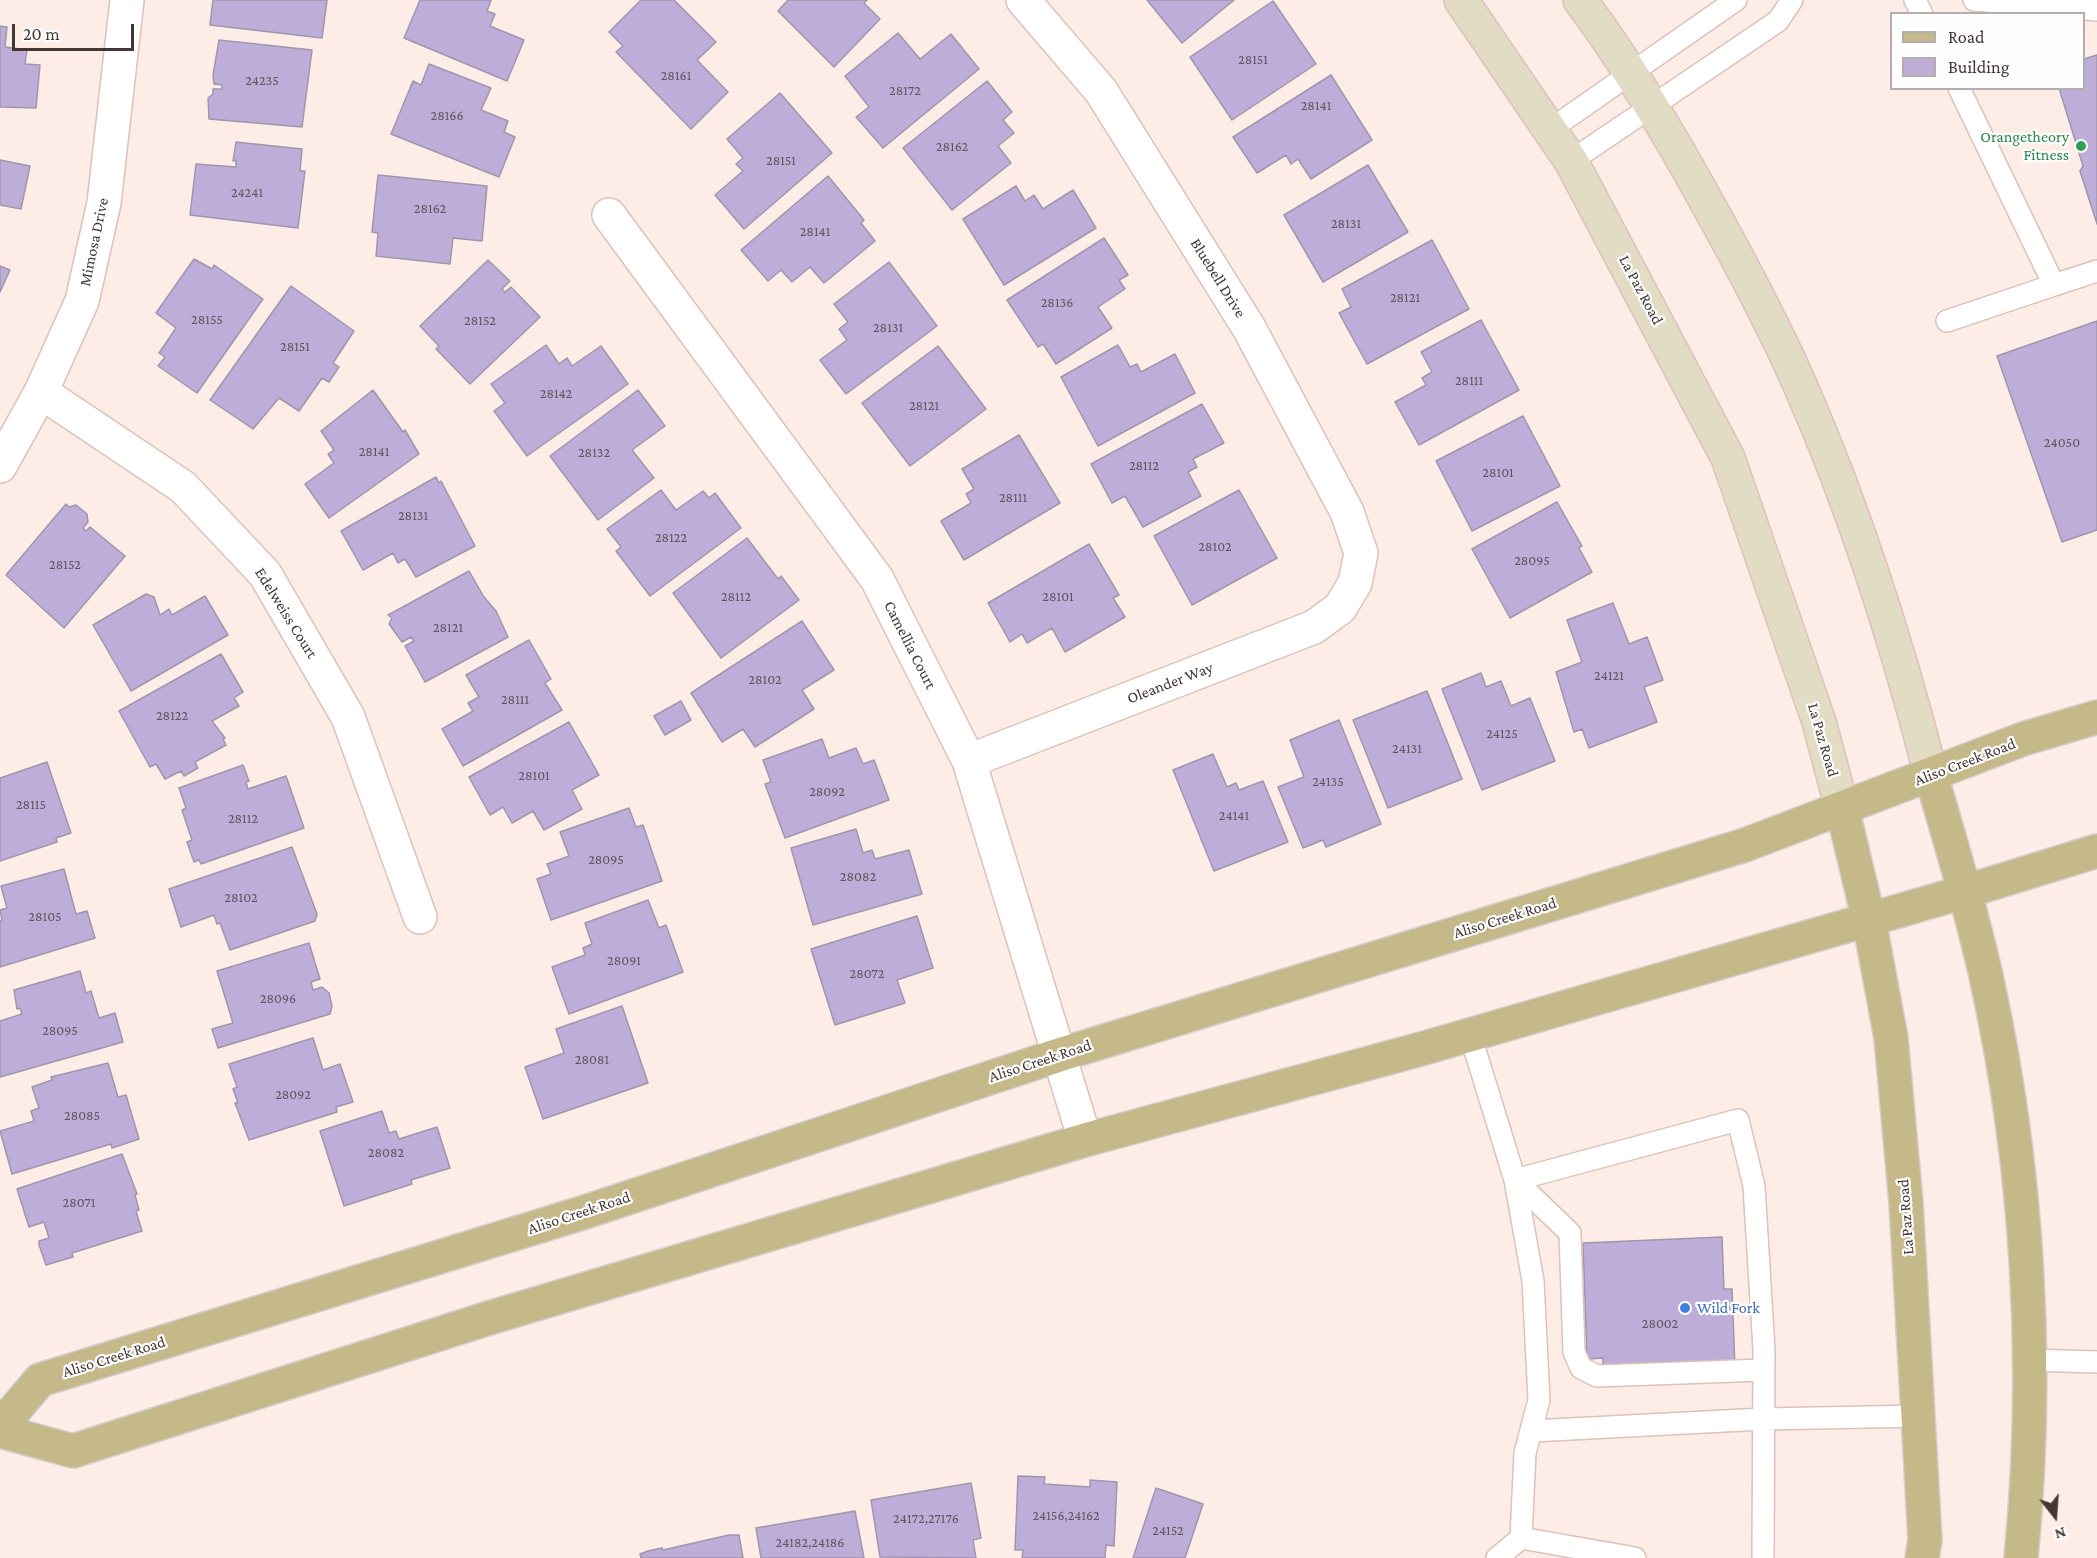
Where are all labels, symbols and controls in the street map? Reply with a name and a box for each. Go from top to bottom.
scale bar [15,12,136,50]
legend [1890,12,2085,90]
text: 20 m [23,24,60,44]
text: Road [1948,27,1985,47]
house number: 28151 [1238,52,1268,68]
text: Building [1948,57,2009,77]
house number: 28161 [661,68,691,84]
house number: 24235 [245,73,279,89]
house number: 28172 [889,83,921,99]
house number: 28141 [1301,98,1331,114]
house number: 28166 [430,108,464,124]
place label: Orangetheory Fitness [1980,127,2069,165]
house number: 28162 [936,139,968,155]
marker: Orangetheory Fitness [2074,139,2088,153]
house number: 28151 [766,153,796,169]
house number: 24241 [231,185,263,201]
street label: Mimosa Drive [75,196,113,288]
house number: 28162 [414,201,446,217]
house number: 28131 [1331,216,1361,232]
house number: 28141 [800,224,830,240]
street label: Bluebell Drive [1186,235,1250,321]
street label: La Paz Road [1615,252,1667,328]
house number: 28121 [1390,290,1420,306]
house number: 28136 [1041,295,1073,311]
house number: 28155 [191,312,223,328]
house number: 28152 [464,313,496,329]
house number: 28131 [873,320,903,336]
house number: 28151 [280,339,310,355]
house number: 28111 [1455,373,1483,389]
house number: 28142 [540,386,572,402]
house number: 28121 [909,398,939,414]
house number: 24050 [2044,435,2080,451]
house number: 28141 [359,444,389,460]
house number: 28132 [578,445,610,461]
house number: 28112 [1129,458,1159,474]
house number: 28101 [1482,465,1514,481]
house number: 28111 [999,490,1027,506]
house number: 28131 [398,508,428,524]
house number: 28122 [655,530,687,546]
house number: 28102 [1198,539,1232,555]
house number: 28095 [1514,553,1550,569]
house number: 28152 [49,557,81,573]
street label: Edelweiss Court [250,564,322,662]
house number: 28112 [721,589,751,605]
house number: 28101 [1042,589,1074,605]
street label: Camellia Court [880,598,940,692]
house number: 28121 [433,620,463,636]
street label: Oleander Way [1124,658,1216,708]
house number: 24121 [1594,668,1624,684]
house number: 28102 [748,672,782,688]
house number: 28111 [501,692,529,708]
street label: La Paz Road [1803,701,1843,779]
house number: 28122 [156,708,188,724]
house number: 24125 [1486,726,1518,742]
street label: Aliso Creek Road [1912,734,2018,790]
house number: 24131 [1392,741,1422,757]
house number: 28101 [518,768,550,784]
house number: 24135 [1312,774,1344,790]
house number: 28092 [809,784,845,800]
house number: 28115 [16,797,46,813]
house number: 24141 [1219,808,1249,824]
house number: 28112 [228,811,258,827]
house number: 28095 [588,852,624,868]
house number: 28082 [840,869,876,885]
house number: 28102 [224,890,258,906]
street label: Aliso Creek Road [1451,893,1559,943]
house number: 28105 [28,909,62,925]
house number: 28091 [607,953,641,969]
house number: 28072 [850,966,884,982]
house number: 28096 [260,991,296,1007]
house number: 28095 [42,1023,78,1039]
street label: Aliso Creek Road [986,1035,1094,1087]
house number: 28081 [575,1052,609,1068]
house number: 28092 [275,1087,311,1103]
house number: 28085 [64,1108,100,1124]
house number: 28082 [368,1145,404,1161]
street label: La Paz Road [1894,1179,1918,1255]
street label: Aliso Creek Road [525,1187,633,1239]
house number: 28071 [63,1195,95,1211]
place label: Wild Fork [1697,1298,1760,1318]
marker: Wild Fork [1678,1301,1692,1315]
house number: 28002 [1642,1316,1678,1332]
street label: Aliso Creek Road [60,1332,168,1382]
north arrow [2025,1486,2085,1546]
house number: 24156,24162 [1032,1508,1100,1524]
house number: 24172,27176 [893,1511,959,1527]
house number: 24152 [1152,1523,1184,1539]
text: N [2053,1524,2068,1543]
house number: 24182,24186 [776,1535,844,1551]

